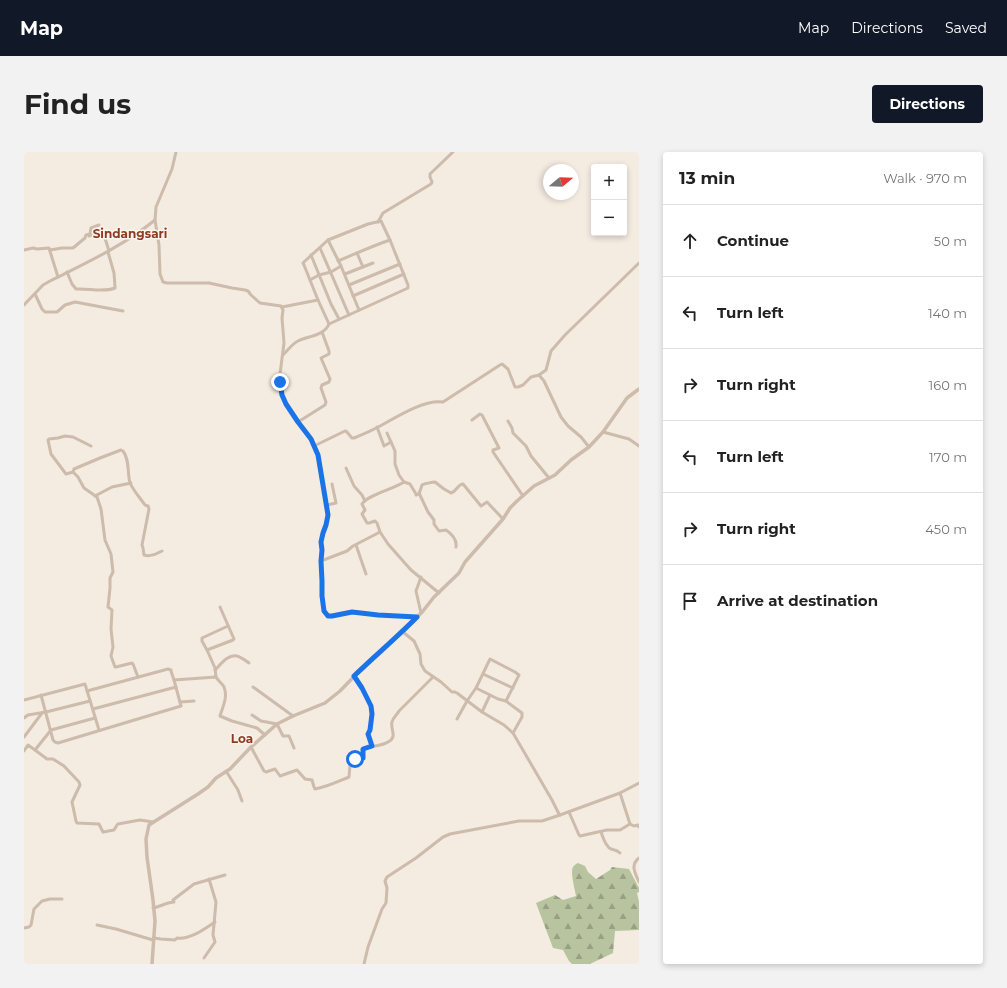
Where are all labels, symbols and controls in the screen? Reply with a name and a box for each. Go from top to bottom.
text: Map [20,17,63,40]
text: Map [798,19,829,37]
text: Directions [851,19,923,37]
text: Saved [945,19,987,37]
button: Directions [872,85,983,123]
text: Find us [24,87,131,121]
north arrow [543,164,579,200]
map controls [591,164,627,236]
button: + [591,164,627,200]
text: 13 min [679,168,735,188]
text: Walk · 970 m [883,170,967,186]
button: − [591,200,627,236]
district label: Sindangsari [93,226,167,241]
icon: ahead [679,230,701,252]
text: Continue [717,231,789,250]
text: 50 m [934,233,967,249]
icon: left [679,302,701,324]
text: Turn left [717,303,784,322]
text: 140 m [928,305,967,321]
route end [271,373,289,391]
icon: right [679,374,701,396]
text: Turn right [717,375,796,394]
text: 160 m [929,377,967,393]
icon: left [679,446,701,468]
text: Turn left [717,447,784,466]
text: 170 m [929,449,967,465]
icon: right [679,518,701,540]
text: Turn right [717,519,796,538]
text: 450 m [925,521,967,537]
icon: arrive [679,590,701,612]
text: Arrive at destination [717,591,878,610]
district label: Loa [231,731,253,746]
route start [346,750,364,768]

